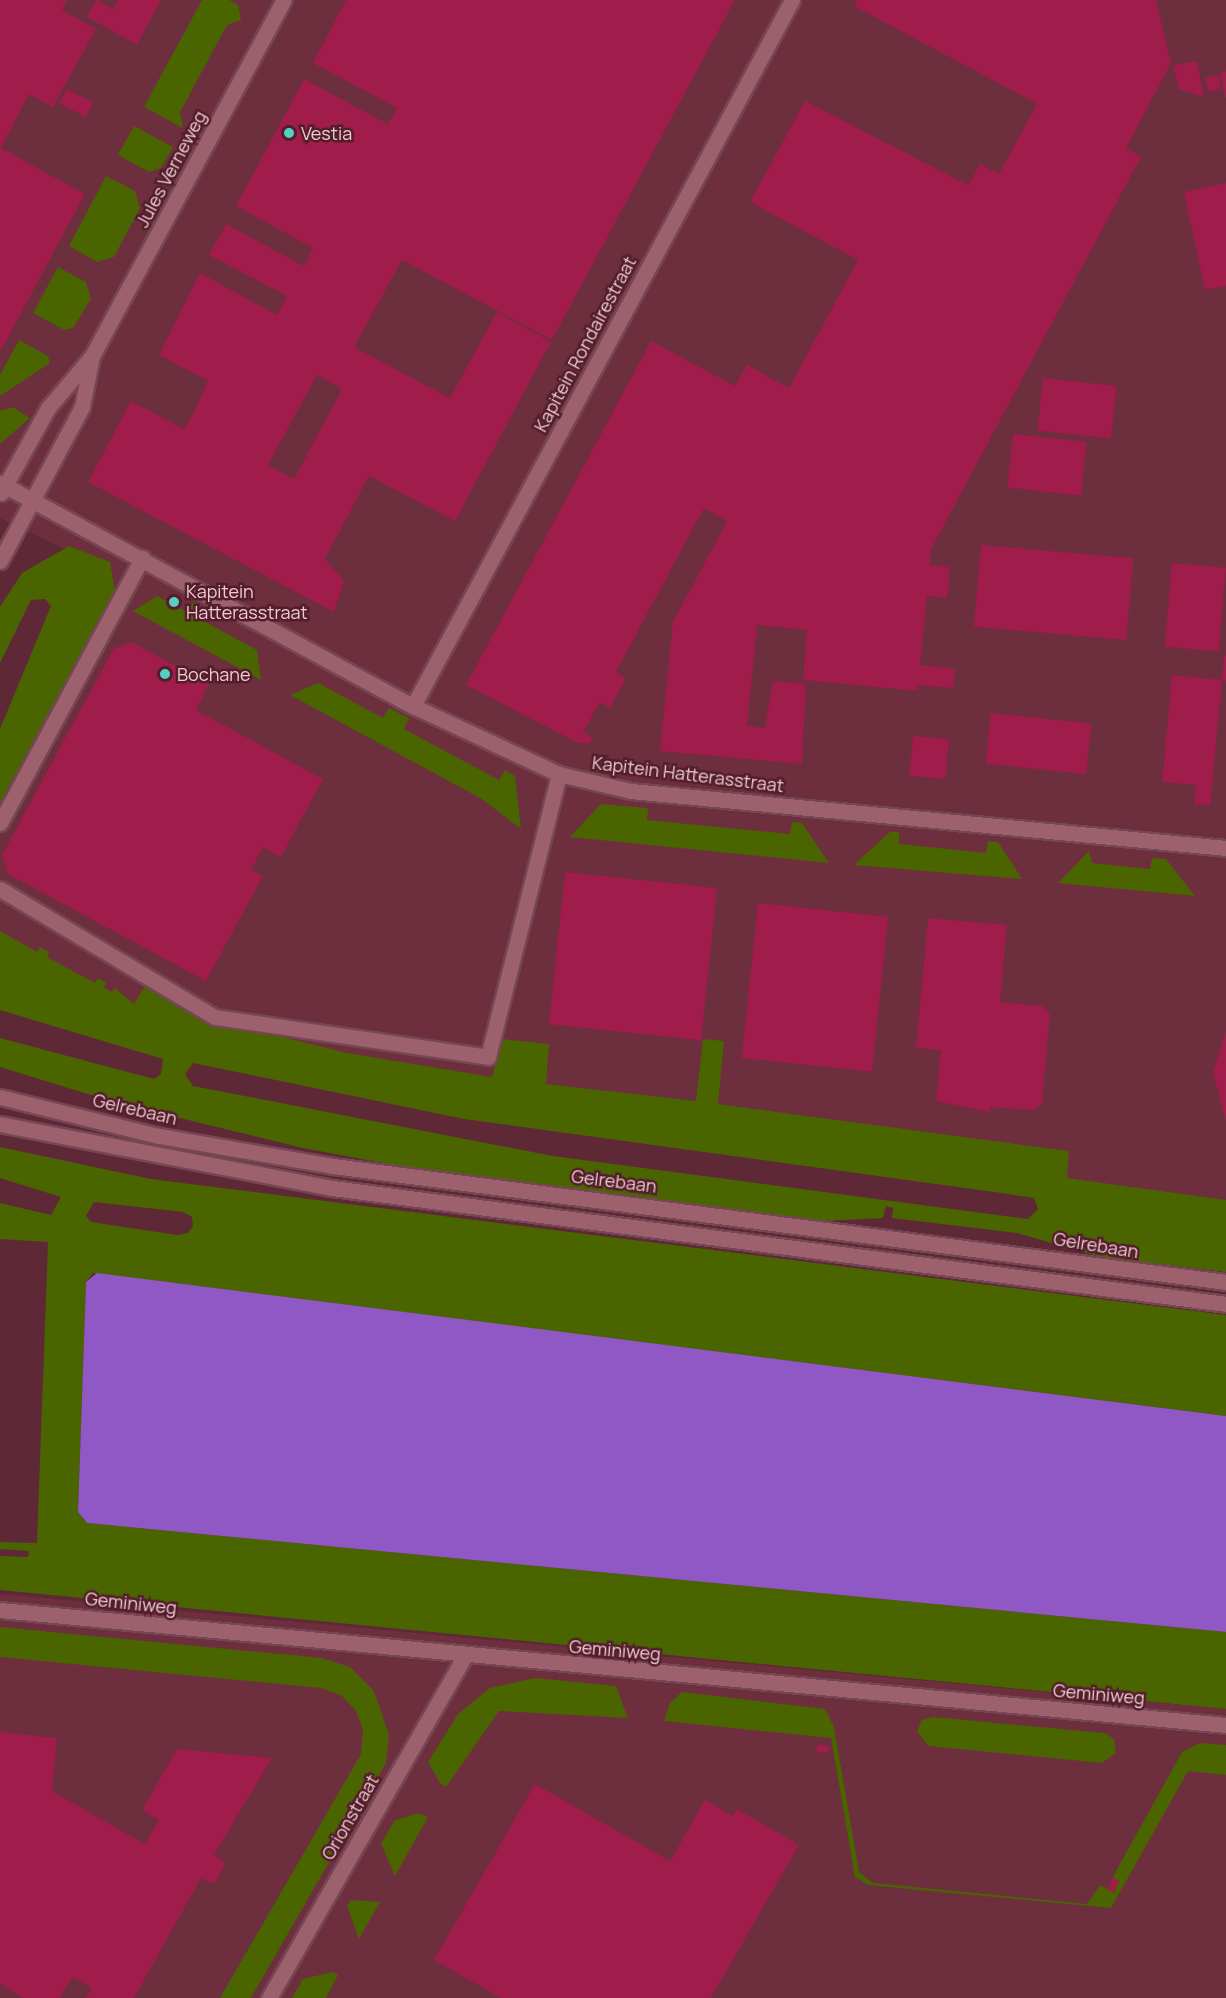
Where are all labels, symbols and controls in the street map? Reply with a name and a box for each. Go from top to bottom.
street label: Jules Verneweg [131,107,211,231]
place label: Vestia [301,122,352,144]
marker: Vestia [282,126,296,140]
street label: Kapitein Rondairestraat [530,253,640,435]
place label: Kapitein Hatterasstraat [186,581,308,624]
marker: Kapitein Hatterasstraat [167,595,181,609]
place label: Bochane [177,663,250,685]
marker: Bochane [158,667,172,681]
street label: Kapitein Hatterasstraat [591,752,785,796]
street label: Gelrebaan [91,1089,179,1129]
street label: Gelrebaan [570,1165,658,1197]
street label: Gelrebaan [1052,1228,1140,1262]
street label: Geminiweg [84,1587,178,1619]
street label: Geminiweg [568,1635,662,1665]
street label: Geminiweg [1052,1679,1146,1709]
street label: Orionstraat [317,1770,383,1864]

